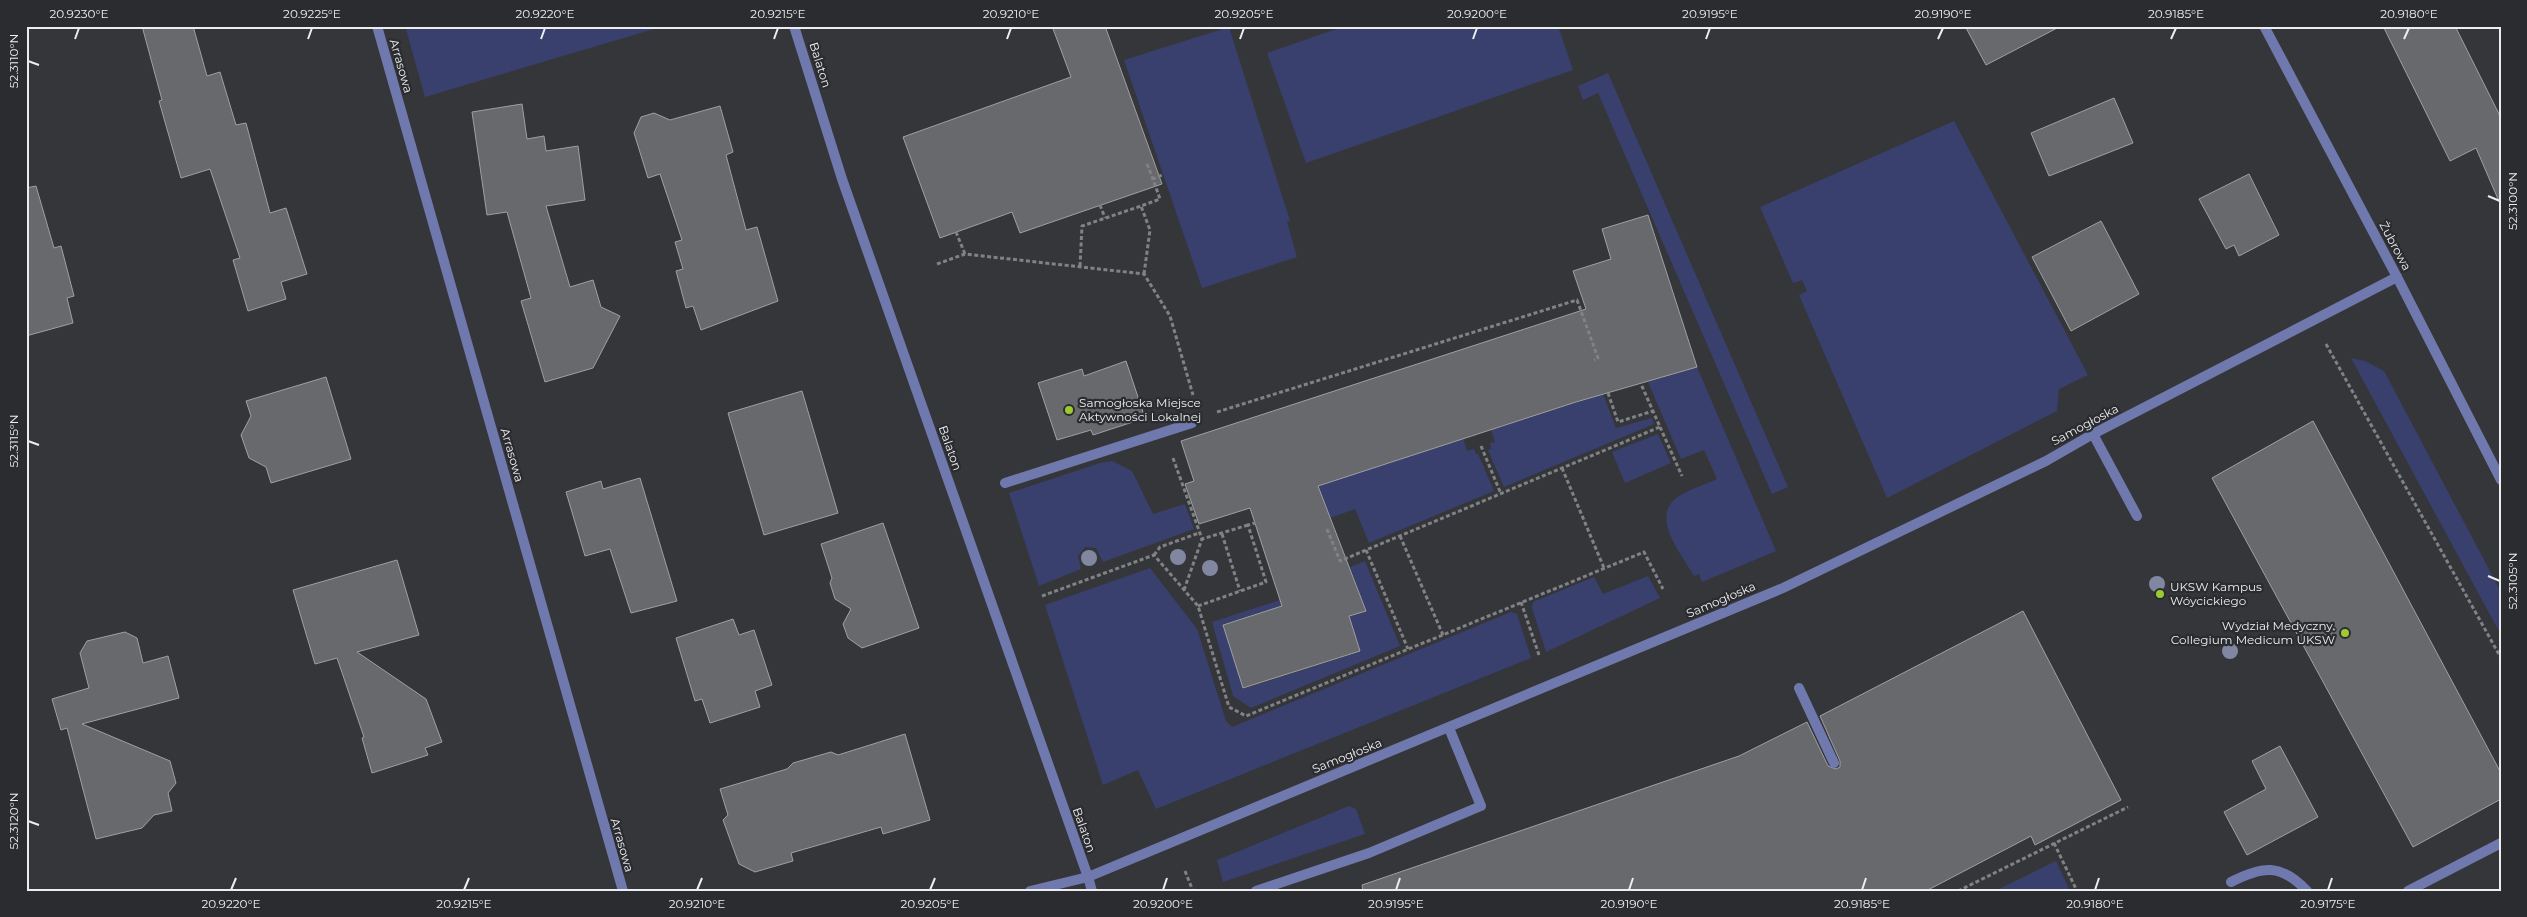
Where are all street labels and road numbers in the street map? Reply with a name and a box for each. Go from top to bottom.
street label: Arrasowa [387,37,416,95]
street label: Balaton [806,40,834,89]
street label: Żubrowa [2376,219,2415,273]
street label: Samogłoska [2049,401,2121,449]
street label: Balaton [936,423,965,472]
street label: Arrasowa [498,426,527,484]
street label: Samogłoska [1684,578,1758,621]
street label: Samogłoska [1310,735,1384,776]
street label: Balaton [1070,805,1099,854]
street label: Arrasowa [608,816,637,874]

